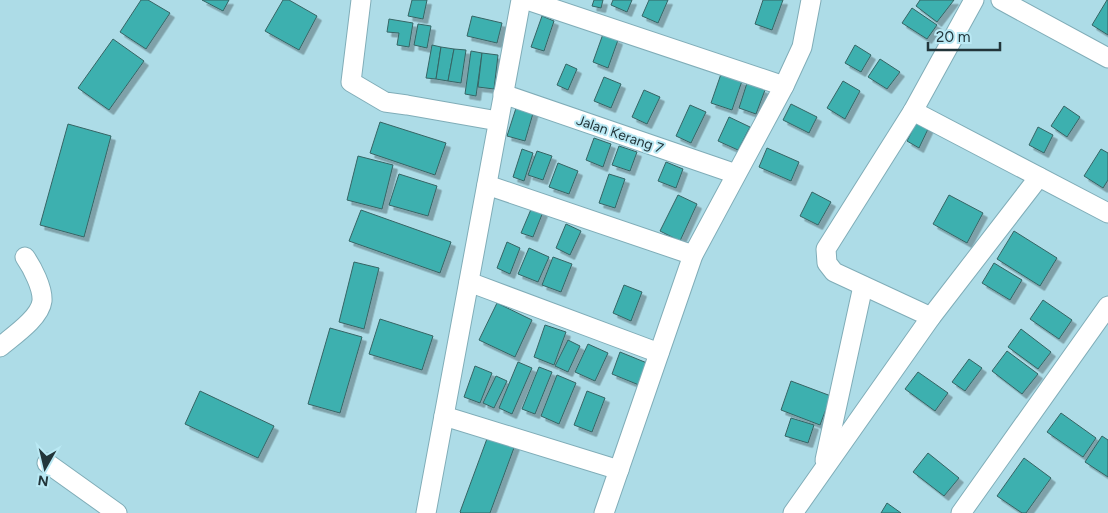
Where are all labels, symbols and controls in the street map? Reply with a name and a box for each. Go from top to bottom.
scale bar [928,20,1000,52]
text: 20 m [936,28,970,46]
street label: Jalan Kerang 7 [574,112,666,157]
north arrow [20,443,70,493]
text: N [37,471,50,490]

